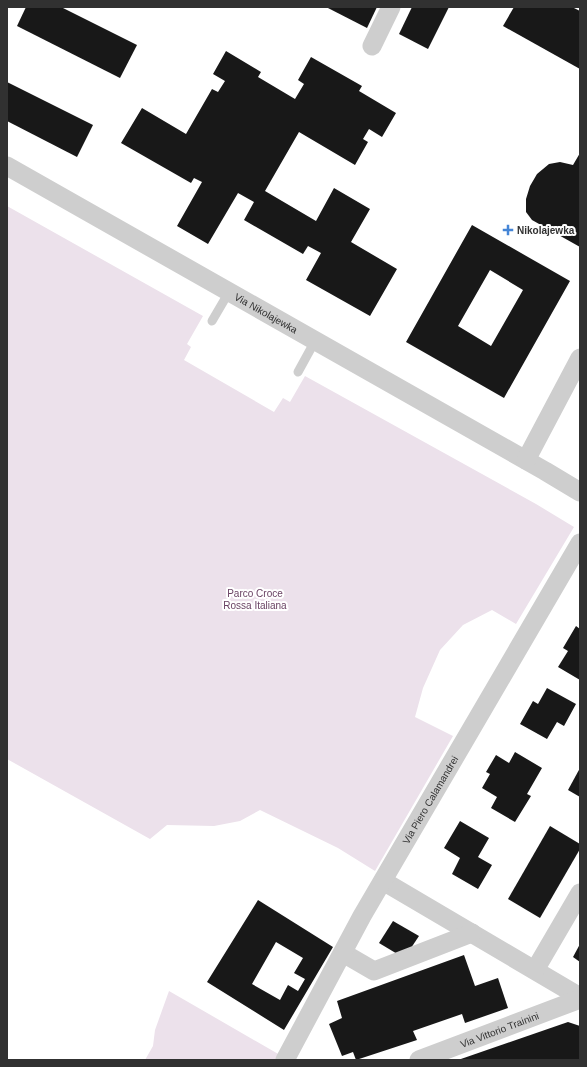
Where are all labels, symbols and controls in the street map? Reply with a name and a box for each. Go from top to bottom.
marker: Nikolajewka [502,224,514,236]
place label: Nikolajewka [517,225,575,236]
street label: Via Nikolajewka [233,291,300,336]
park label: Parco Croce Rossa Italiana [223,588,287,611]
street label: Via Piero Calamandrei [400,754,460,846]
street label: Via Vittorio Trainini [459,1010,540,1050]

